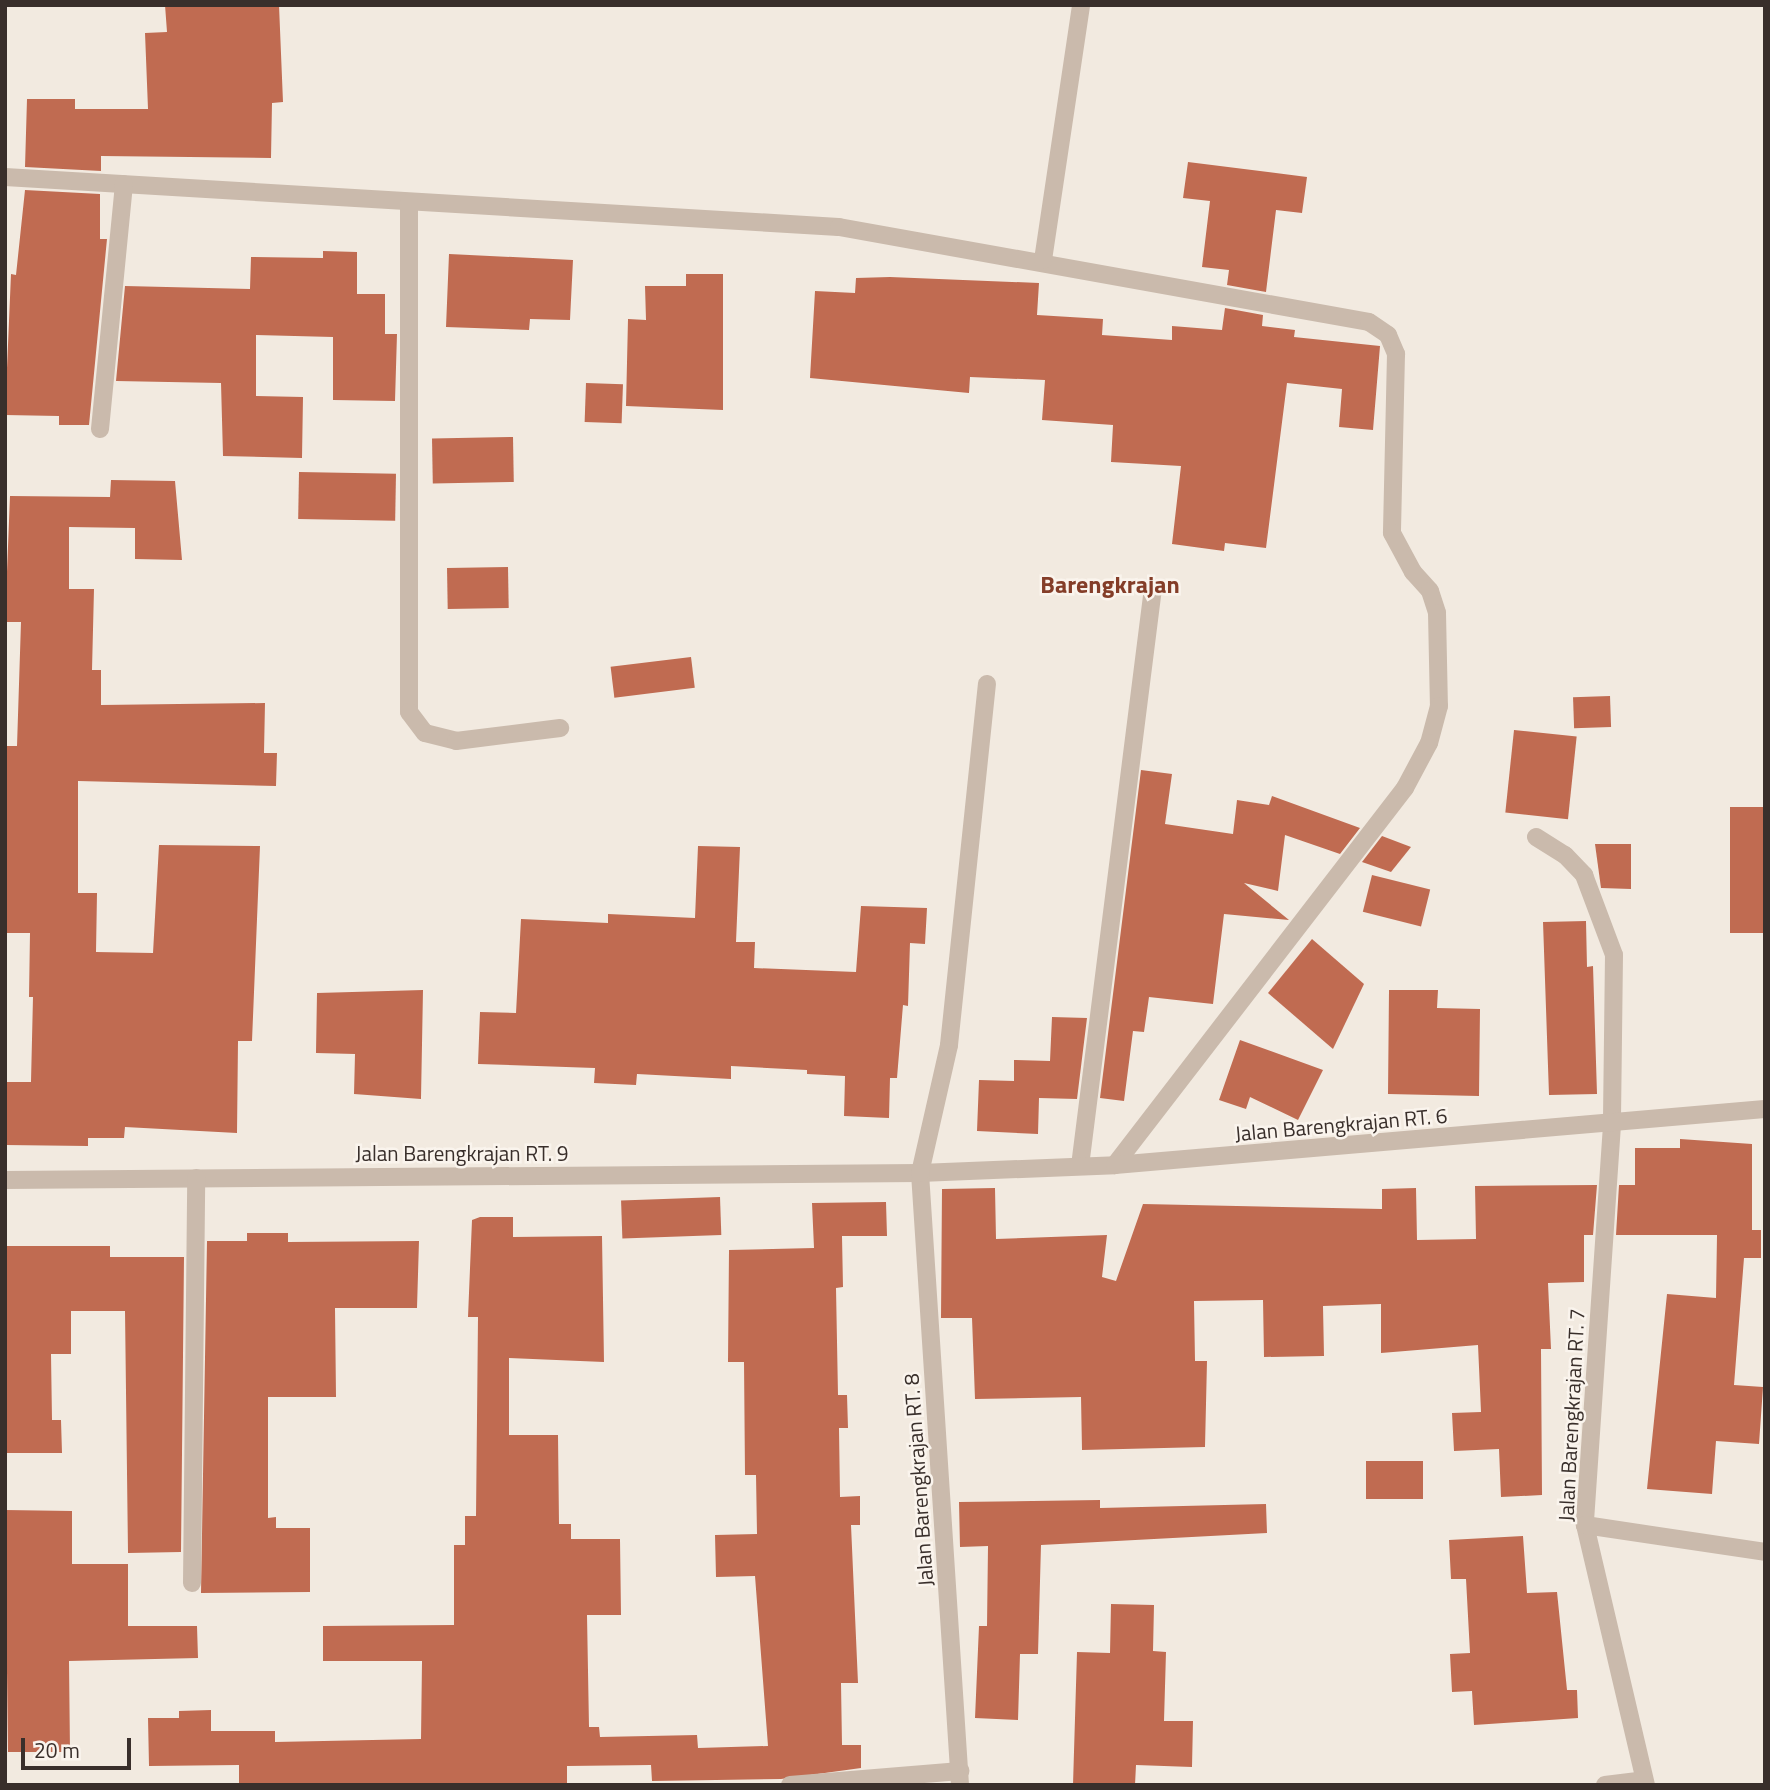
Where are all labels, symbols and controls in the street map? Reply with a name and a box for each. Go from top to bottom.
district label: Barengkrajan [1040,571,1180,599]
street label: Jalan Barengkrajan RT. 6 [1234,1102,1448,1146]
street label: Jalan Barengkrajan RT. 9 [355,1140,569,1166]
street label: Jalan Barengkrajan RT. 7 [1553,1308,1589,1522]
street label: Jalan Barengkrajan RT. 8 [898,1373,938,1587]
scale bar [24,1724,135,1768]
text: 20 m [34,1734,80,1766]

